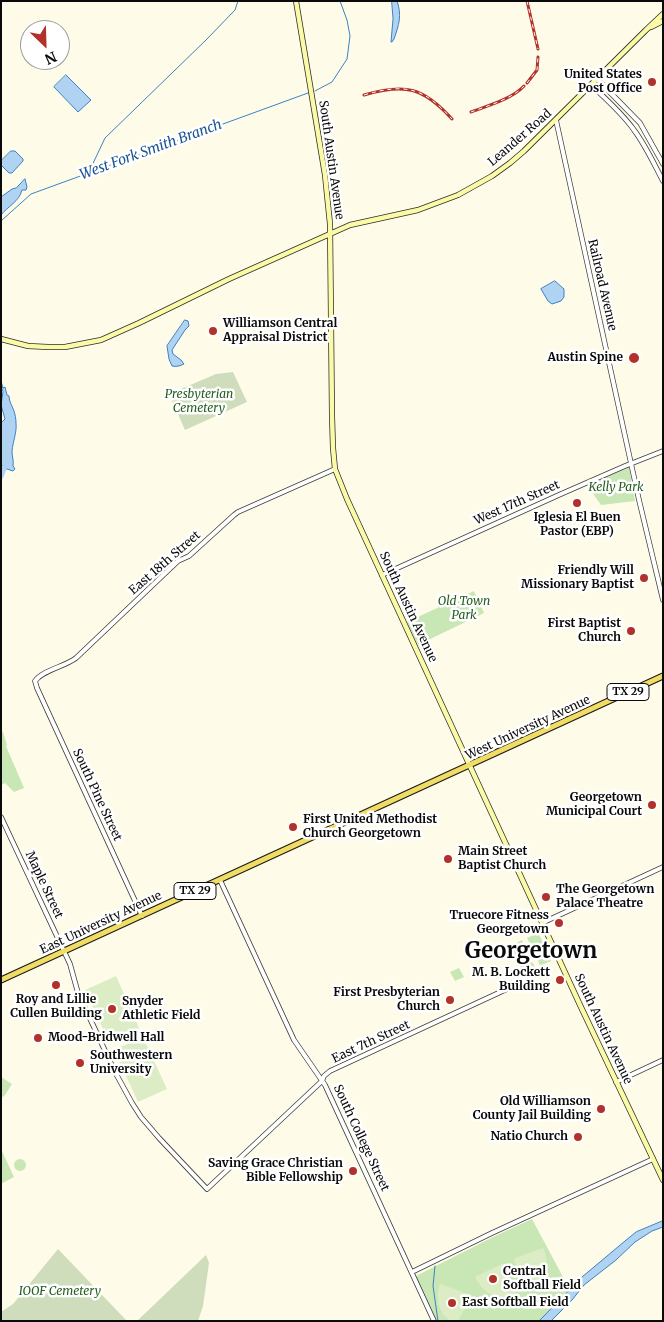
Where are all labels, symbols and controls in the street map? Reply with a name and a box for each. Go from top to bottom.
north arrow [20,20,70,70]
text: N [42,47,59,68]
place label: United States Post Office [564,68,642,96]
marker: United States Post Office [646,76,658,88]
street label: South Austin Avenue [316,99,346,221]
street label: Leander Road [485,107,555,169]
water label: West Fork Smith Branch [78,116,224,184]
street label: Railroad Avenue [584,238,620,332]
place label: Williamson Central Appraisal District [223,317,337,345]
marker: Williamson Central Appraisal District [207,325,219,337]
place label: Austin Spine [548,351,623,365]
marker: Austin Spine [627,351,641,365]
park label: Presbyterian Cemetery [165,388,233,416]
street label: West 17th Street [472,478,562,528]
park label: Kelly Park [589,481,643,495]
marker: Iglesia El Buen Pastor (EBP) [571,497,583,509]
place label: Iglesia El Buen Pastor (EBP) [533,511,621,539]
street label: East 18th Street [126,528,204,598]
street label: South Austin Avenue [376,549,440,665]
place label: Friendly Will Missionary Baptist [521,564,634,592]
marker: Friendly Will Missionary Baptist [638,572,650,584]
park label: Old Town Park [438,595,490,623]
place label: First Baptist Church [548,617,621,645]
marker: First Baptist Church [625,625,637,637]
road number: TX 29 [607,684,649,700]
street label: West University Avenue [463,693,593,763]
street label: South Pine Street [69,747,125,843]
place label: Georgetown Municipal Court [546,791,642,819]
marker: Georgetown Municipal Court [646,799,658,811]
place label: First United Methodist Church Georgetown [303,813,437,841]
marker: First United Methodist Church Georgetown [287,821,299,833]
place label: Main Street Baptist Church [458,845,546,873]
street label: Maple Street [22,849,66,921]
marker: Main Street Baptist Church [442,853,454,865]
road number: TX 29 [174,882,216,899]
place label: The Georgetown Palace Theatre [556,883,654,911]
street label: East University Avenue [38,888,164,958]
marker: The Georgetown Palace Theatre [540,891,552,903]
place label: Truecore Fitness Georgetown [449,909,549,937]
marker: Truecore Fitness Georgetown [553,917,565,929]
district label: Georgetown [465,939,597,965]
place label: M. B. Lockett Building [472,966,550,994]
street label: South Austin Avenue [571,971,635,1087]
marker: M. B. Lockett Building [554,974,566,986]
marker: Roy and Lillie Cullen Building [50,979,62,991]
place label: First Presbyterian Church [333,986,440,1014]
place label: Roy and Lillie Cullen Building [10,993,102,1021]
marker: First Presbyterian Church [444,994,456,1006]
place label: Snyder Athletic Field [122,995,200,1023]
marker: Snyder Athletic Field [106,1003,118,1015]
street label: East 7th Street [330,1018,412,1066]
place label: Mood-Bridwell Hall [48,1031,165,1045]
marker: Mood-Bridwell Hall [32,1032,44,1044]
place label: Southwestern University [90,1049,172,1077]
marker: Southwestern University [74,1057,86,1069]
street label: South College Street [330,1082,392,1194]
place label: Old Williamson County Jail Building [473,1095,591,1123]
marker: Old Williamson County Jail Building [595,1103,607,1115]
place label: Natio Church [490,1130,568,1144]
marker: Natio Church [572,1131,584,1143]
place label: Saving Grace Christian Bible Fellowship [208,1157,343,1185]
marker: Saving Grace Christian Bible Fellowship [347,1165,359,1177]
place label: Central Softball Field [503,1265,581,1293]
marker: Central Softball Field [487,1273,499,1285]
park label: IOOF Cemetery [19,1285,101,1299]
place label: East Softball Field [462,1296,569,1310]
marker: East Softball Field [446,1297,458,1309]

